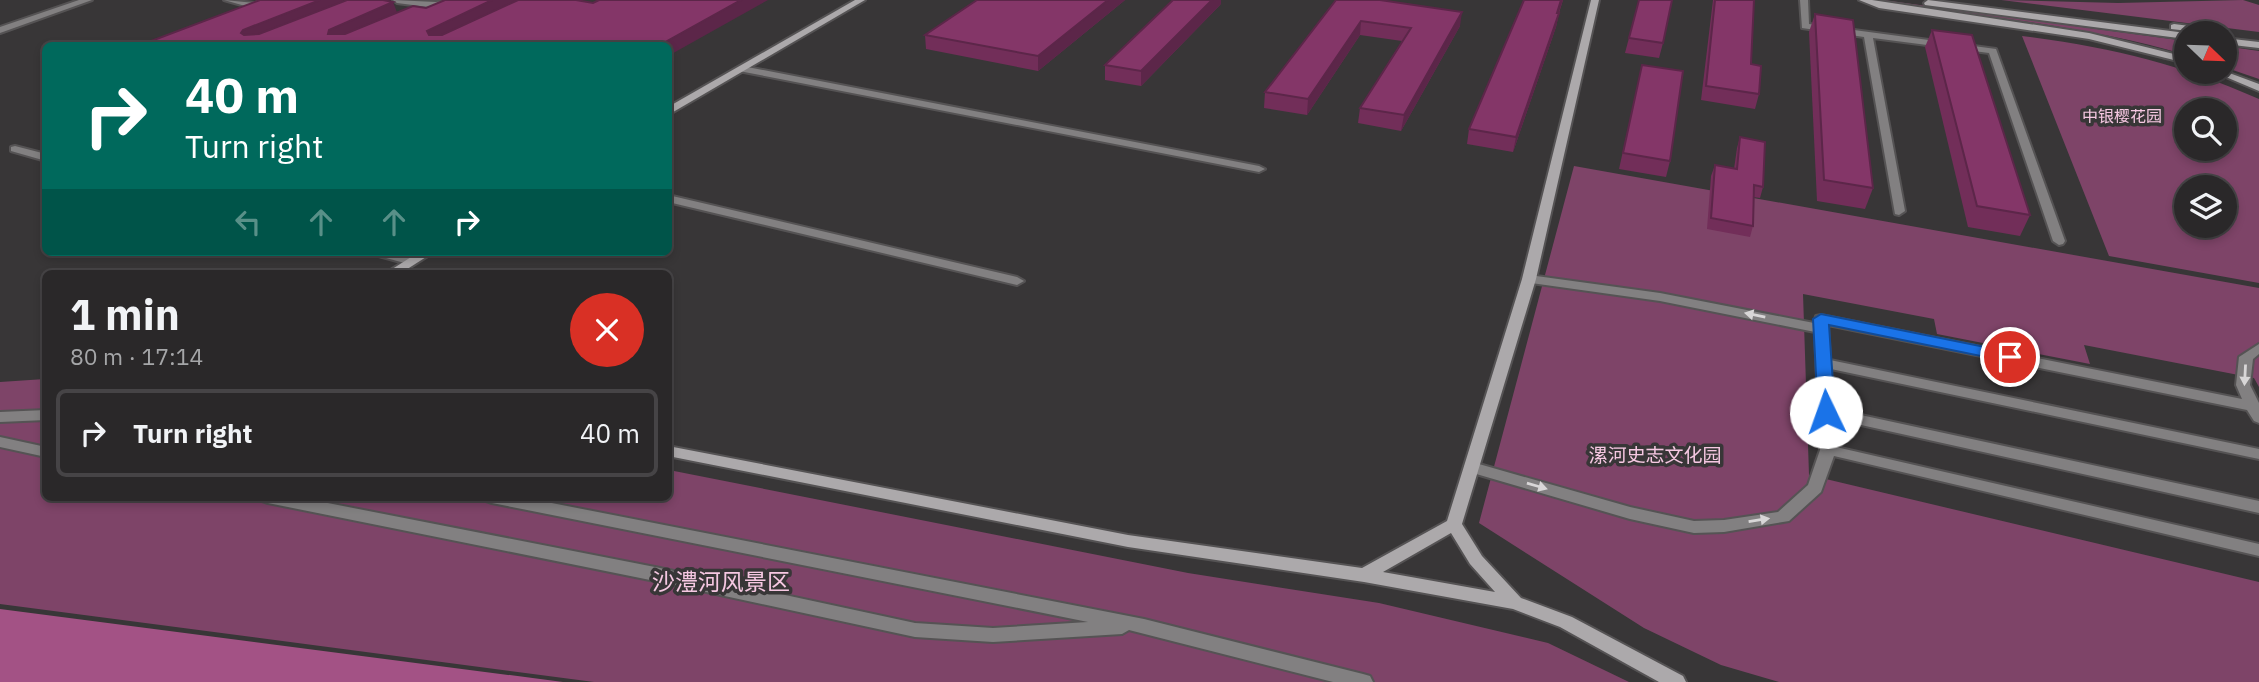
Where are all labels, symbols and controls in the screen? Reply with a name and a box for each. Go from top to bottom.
north arrow [2174,21,2236,84]
map controls [2174,21,2237,238]
text: 40 m [185,63,299,126]
icon: right [70,70,161,161]
button: search [2174,98,2237,161]
park label: 中银樱花园 [2082,106,2162,126]
text: Turn right [185,125,323,167]
button: layers [2174,175,2237,238]
icon: left [229,203,267,241]
icon: ahead [302,203,340,241]
icon: ahead [375,203,413,241]
icon: right [448,203,486,241]
text: 1 min [70,287,180,342]
button: close [570,293,644,367]
one-way arrow [1744,309,1766,320]
pin [1980,327,2040,387]
icon: arrive [1991,338,2029,376]
text: 80 m · 17:14 [70,341,203,371]
one-way arrow [2239,364,2250,386]
position arrow [1789,375,1863,449]
icon: right [74,414,112,452]
text: Turn right [133,416,252,450]
text: 40 m [580,416,640,450]
park label: 漯河史志文化园 [1588,443,1722,467]
one-way arrow [1527,481,1548,491]
one-way arrow [1748,514,1770,525]
park label: 沙澧河风景区 [652,566,790,596]

